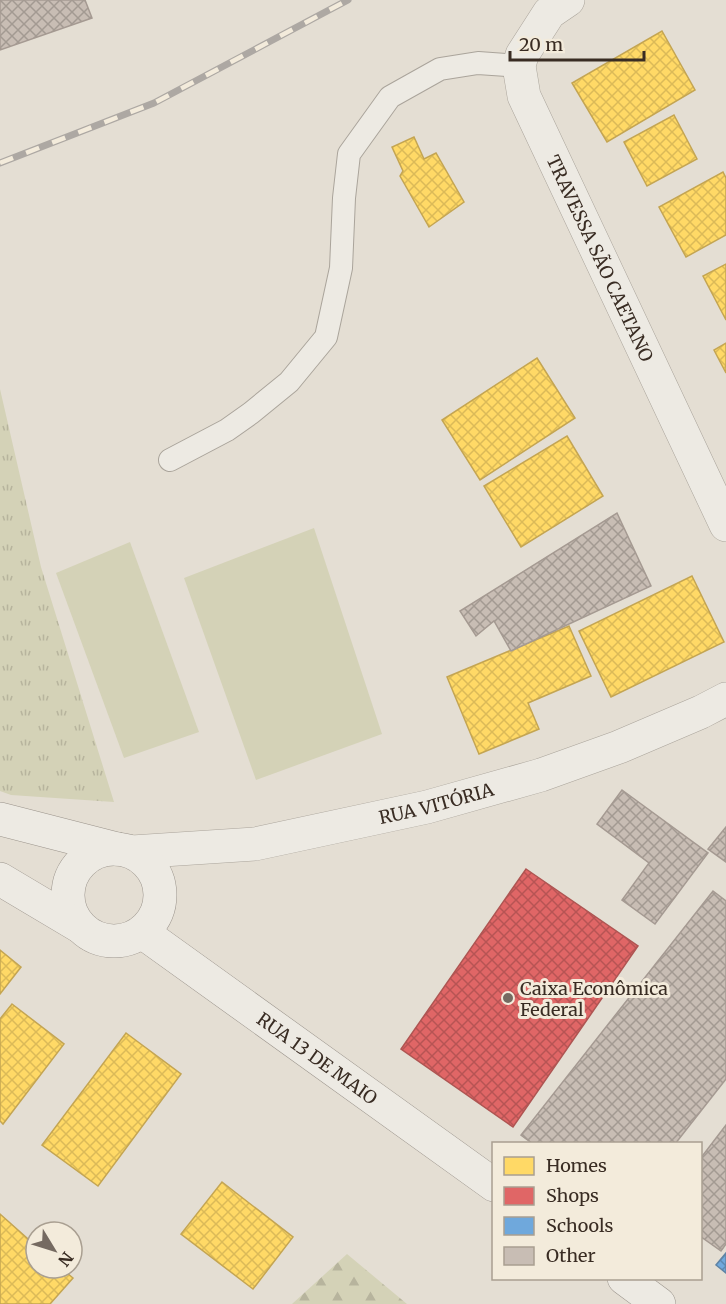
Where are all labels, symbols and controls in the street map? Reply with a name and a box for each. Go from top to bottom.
scale bar [510,24,644,62]
text: 20 m [519,33,563,56]
street label: TRAVESSA SÃO CAETANO [542,151,659,365]
street label: RUA VITÓRIA [377,777,496,829]
place label: Caixa Econômica Federal [520,977,668,1021]
marker: Caixa Econômica Federal [501,991,515,1005]
street label: RUA 13 DE MAIO [253,1007,382,1109]
legend [492,1142,702,1280]
text: Homes [546,1154,607,1177]
text: Shops [546,1184,599,1207]
text: Schools [546,1214,614,1237]
north arrow [24,1220,84,1280]
text: Other [546,1244,596,1267]
text: N [54,1248,78,1271]

